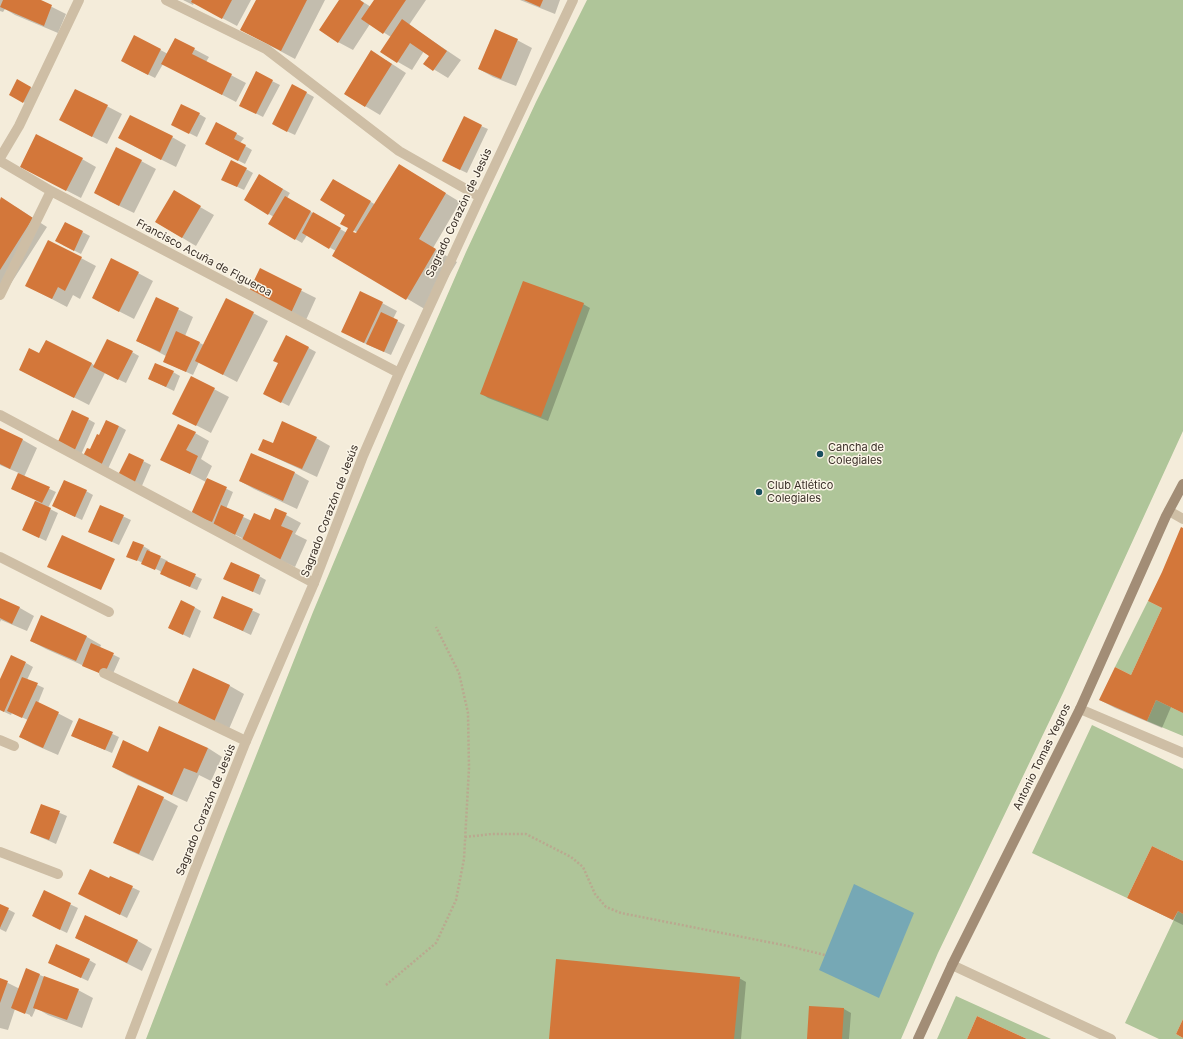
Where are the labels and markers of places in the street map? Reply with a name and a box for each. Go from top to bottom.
place label: Cancha de Colegiales [828,441,884,467]
marker: Cancha de Colegiales [815,449,825,459]
place label: Club Atlético Colegiales [767,479,833,505]
marker: Club Atlético Colegiales [754,487,764,497]

